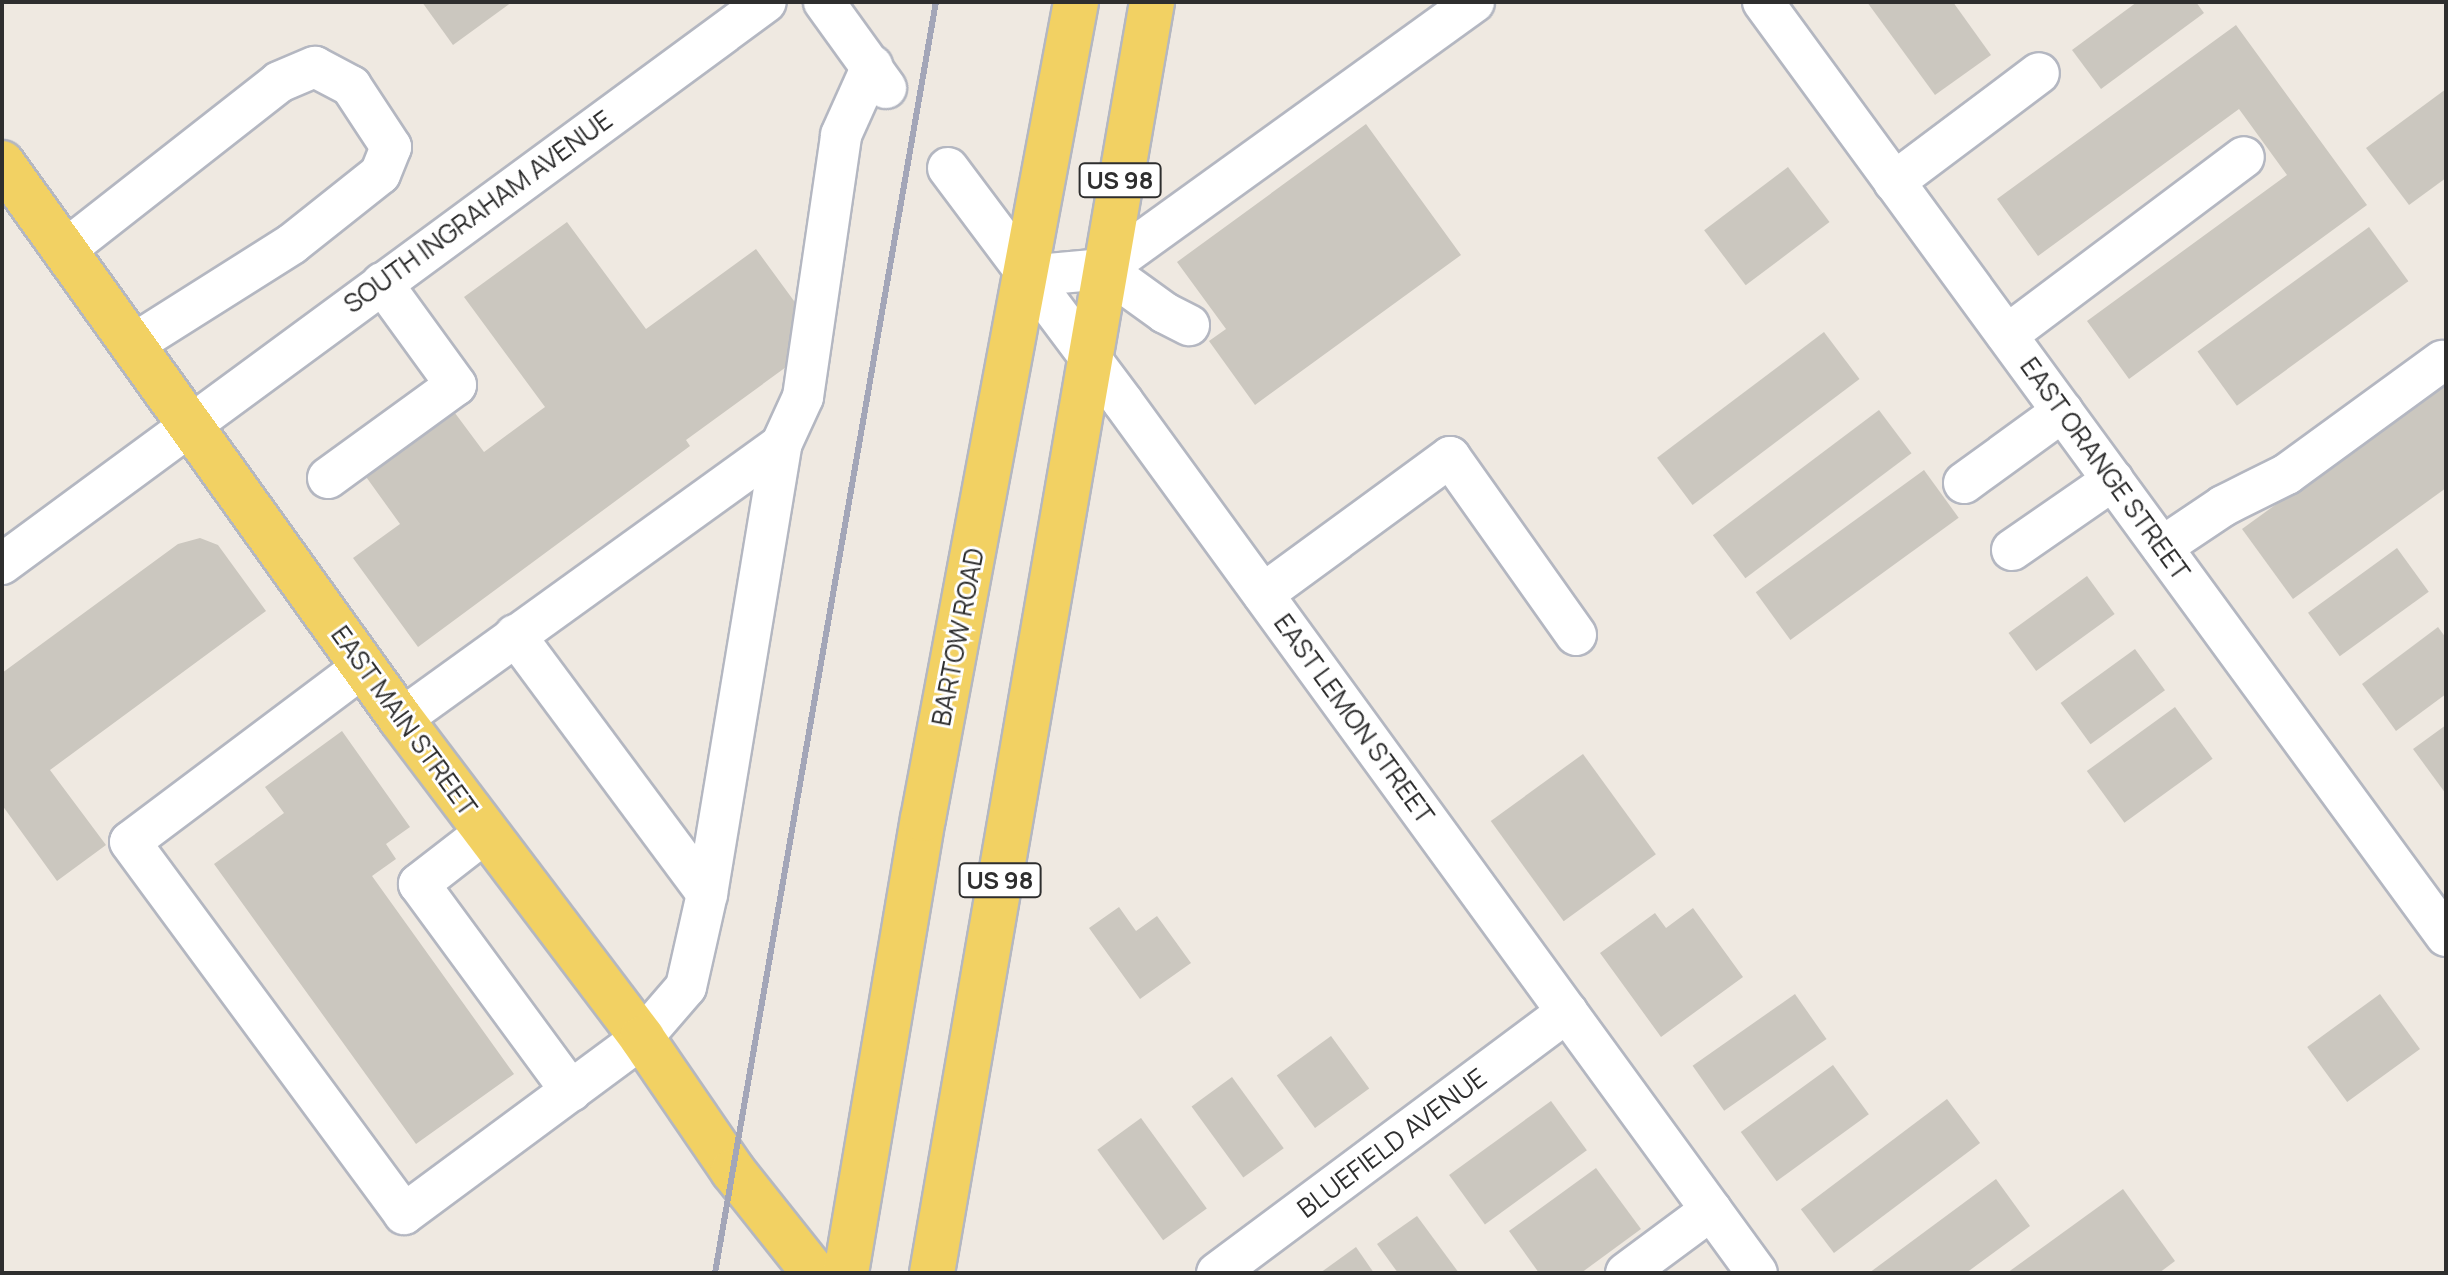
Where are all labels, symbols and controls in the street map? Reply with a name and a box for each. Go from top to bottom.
street label: SOUTH INGRAHAM AVENUE [338,104,618,320]
road number: US 98 [1078,160,1162,200]
street label: EAST ORANGE STREET [2013,351,2197,587]
street label: BARTOW ROAD [925,545,991,729]
street label: EAST LEMON STREET [1267,608,1441,830]
street label: EAST MAIN STREET [324,620,484,822]
road number: US 98 [958,860,1042,900]
street label: BLUEFIELD AVENUE [1291,1062,1493,1224]

